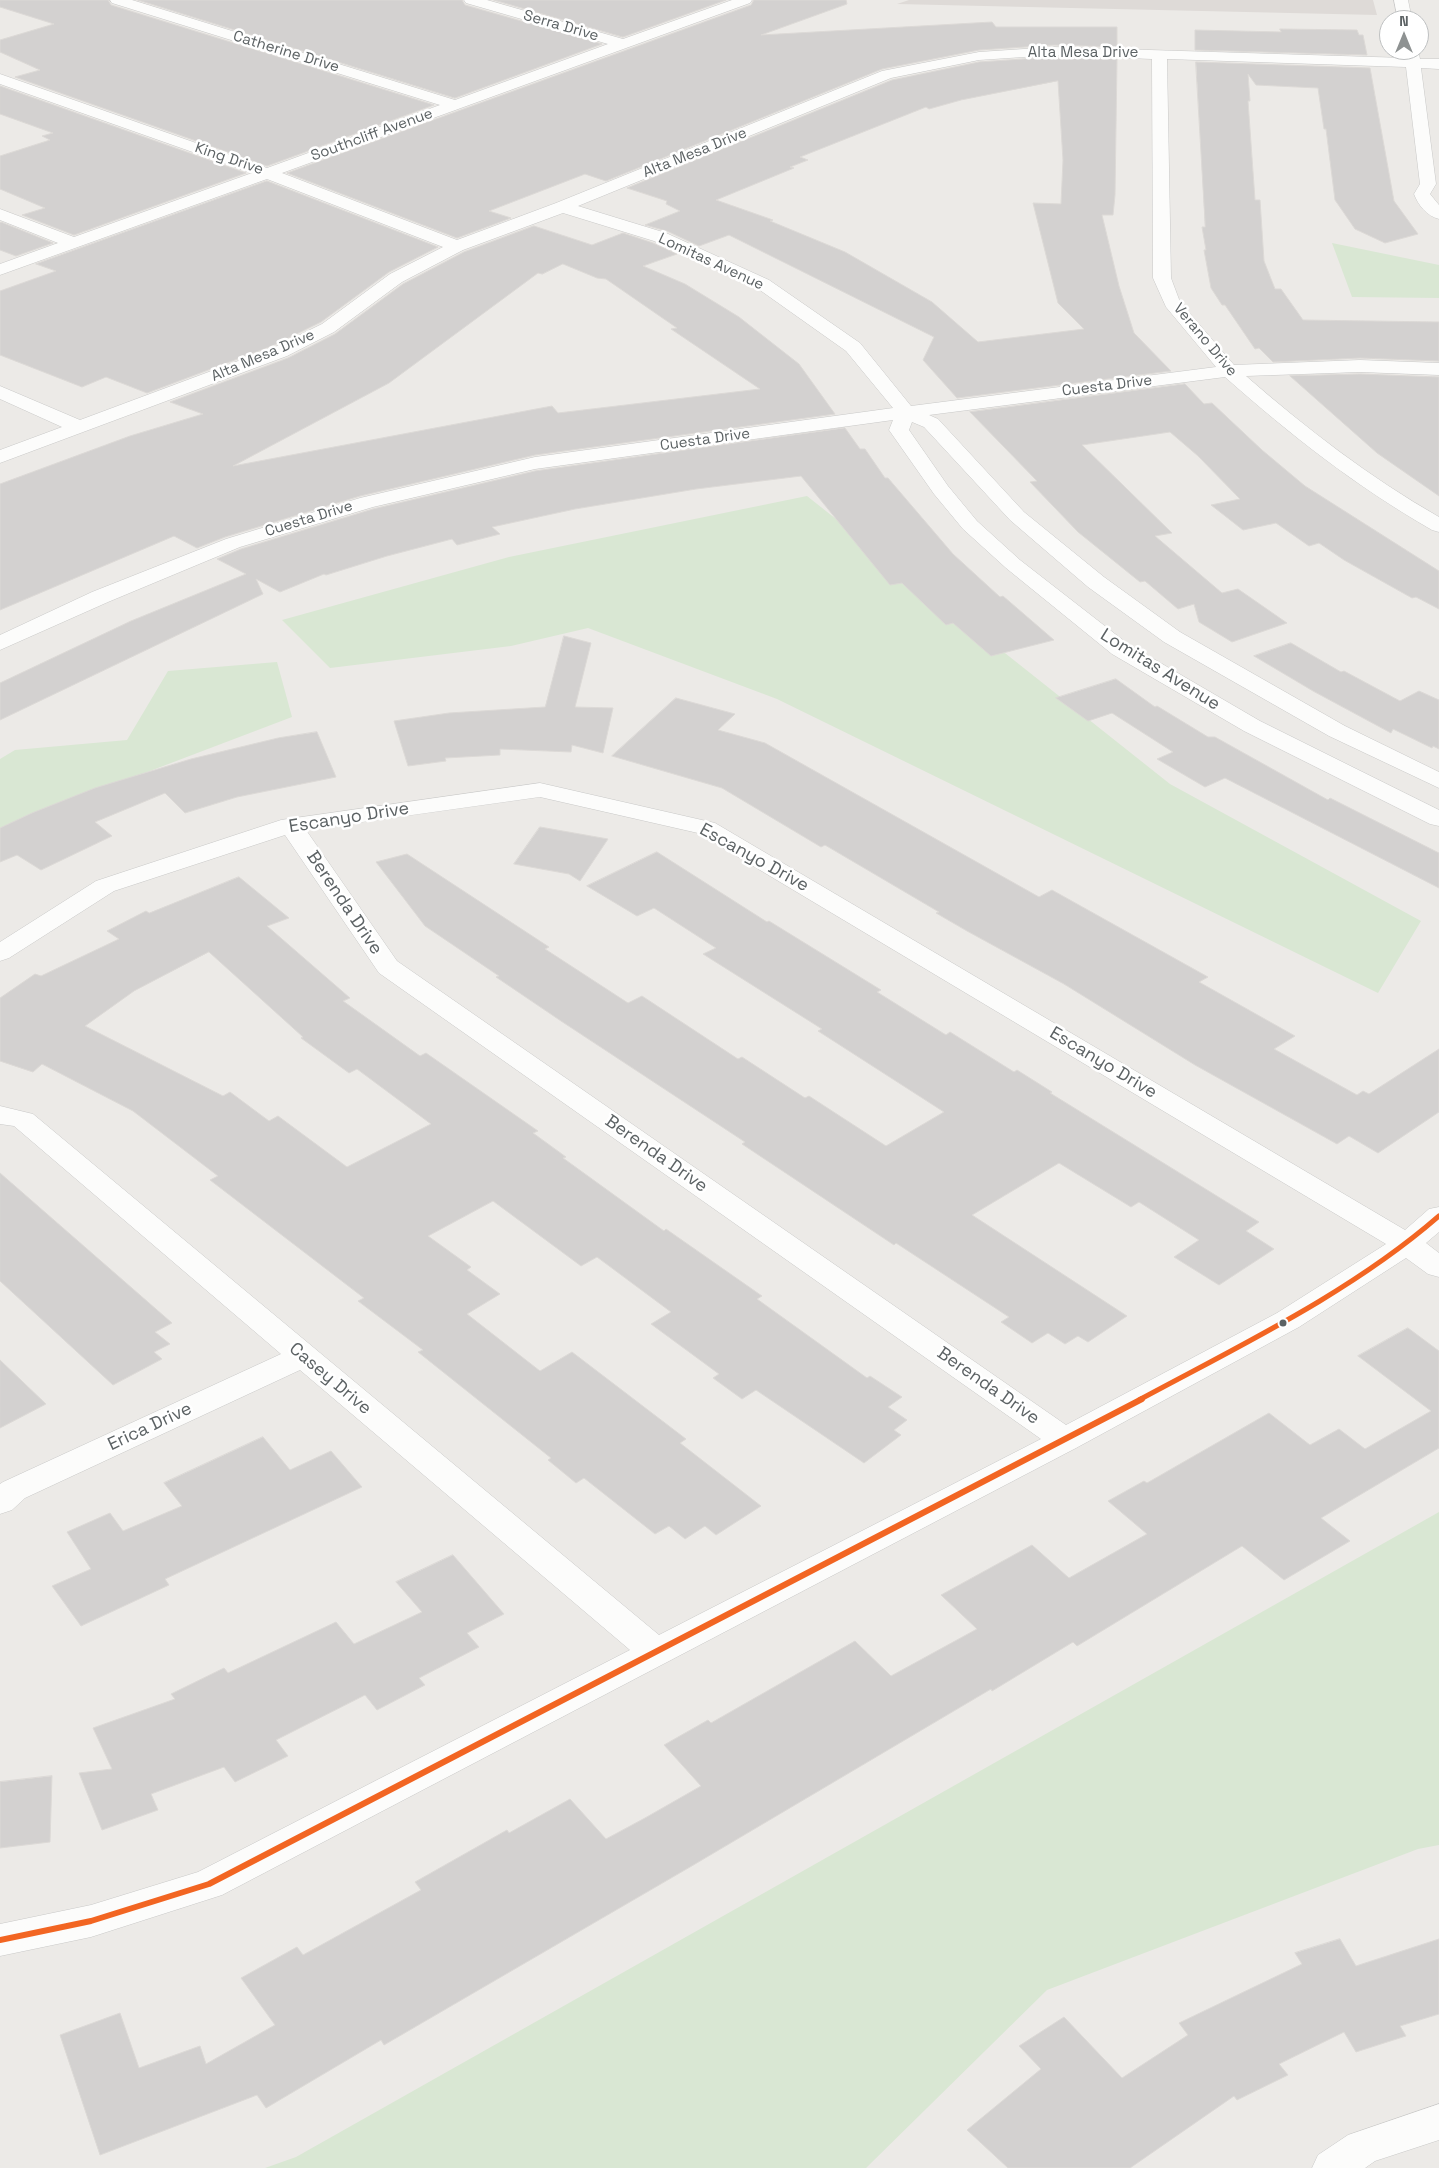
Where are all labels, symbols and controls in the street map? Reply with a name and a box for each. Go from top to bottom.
street label: Serra Drive [521,7,601,45]
north arrow [1379,10,1429,60]
text: N [1399,12,1409,30]
street label: Catherine Drive [231,27,341,77]
street label: Alta Mesa Drive [1028,44,1138,62]
street label: Southcliff Avenue [309,105,435,165]
street label: Alta Mesa Drive [640,124,750,182]
street label: King Drive [192,139,266,179]
street label: Lomitas Avenue [655,230,767,294]
street label: Verano Drive [1169,300,1241,380]
street label: Alta Mesa Drive [209,326,317,386]
street label: Cuesta Drive [1061,372,1153,400]
street label: Cuesta Drive [659,425,751,455]
street label: Cuesta Drive [263,497,355,541]
street label: Lomitas Avenue [1096,625,1224,715]
street label: Escanyo Drive [287,798,411,838]
street label: Escanyo Drive [696,819,812,897]
street label: Berenda Drive [301,847,387,959]
street label: Escanyo Drive [1045,1022,1161,1104]
street label: Berenda Drive [600,1111,712,1197]
unlabelled marker [1278,1318,1288,1328]
street label: Casey Drive [284,1338,376,1420]
street label: Berenda Drive [932,1343,1044,1429]
street label: Erica Drive [105,1398,195,1456]

